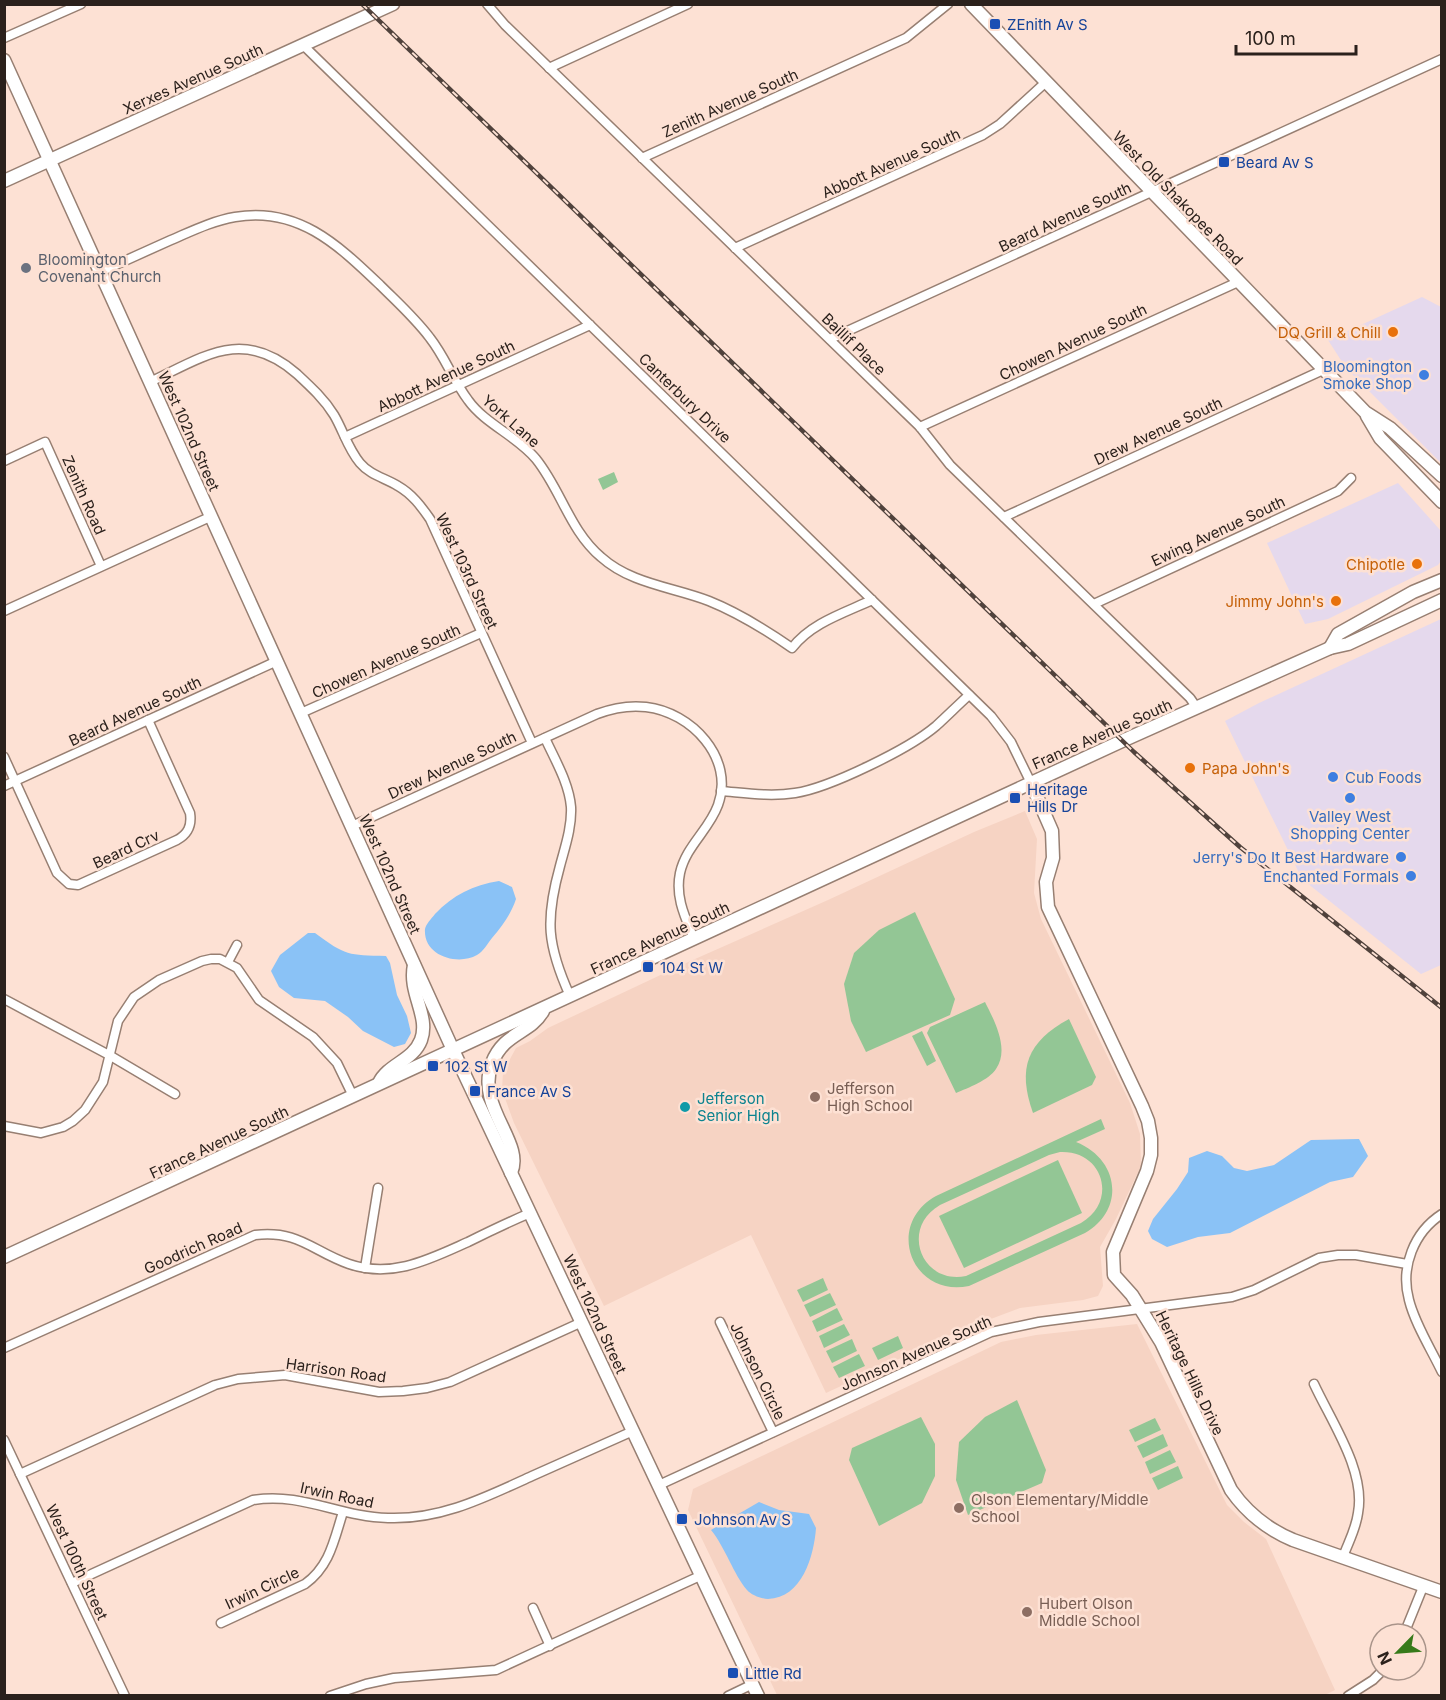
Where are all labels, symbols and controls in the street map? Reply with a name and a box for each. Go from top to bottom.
place label: ZEnith Av S [1007,15,1088,34]
marker: ZEnith Av S [988,17,1002,31]
scale bar [1236,18,1356,56]
text: 100 m [1245,28,1296,49]
street label: Xerxes Avenue South [120,40,266,118]
street label: Zenith Avenue South [659,64,801,142]
street label: Abbott Avenue South [819,124,963,202]
street label: West Old Shakopee Road [1109,127,1247,269]
place label: Beard Av S [1236,153,1314,172]
marker: Beard Av S [1217,155,1231,169]
street label: Beard Avenue South [996,178,1134,256]
place label: Bloomington Covenant Church [38,250,161,286]
marker: Bloomington Covenant Church [19,261,33,275]
street label: Chowen Avenue South [996,299,1150,385]
street label: Baillif Place [818,309,890,379]
place label: DQ Grill & Chill [1278,323,1381,342]
marker: DQ Grill & Chill [1386,325,1400,339]
street label: Abbott Avenue South [374,336,518,416]
street label: Canterbury Drive [635,349,735,447]
place label: Bloomington Smoke Shop [1323,357,1412,393]
street label: West 102nd Street [154,368,224,494]
marker: Bloomington Smoke Shop [1417,368,1431,382]
street label: York Lane [478,391,544,451]
street label: Drew Avenue South [1091,393,1225,469]
street label: Zenith Road [58,452,110,538]
street label: Ewing Avenue South [1148,492,1288,570]
street label: West 103rd Street [432,510,502,632]
place label: Chipotle [1346,555,1405,574]
marker: Chipotle [1410,557,1424,571]
place label: Jimmy John's [1225,592,1324,611]
marker: Jimmy John's [1329,594,1343,608]
street label: Chowen Avenue South [309,620,463,702]
street label: Beard Avenue South [66,672,204,750]
street label: France Avenue South [1029,695,1175,773]
street label: Drew Avenue South [385,727,519,803]
place label: Papa John's [1202,759,1290,778]
marker: Papa John's [1183,761,1197,775]
place label: Cub Foods [1345,768,1422,787]
marker: Cub Foods [1326,770,1340,784]
place label: Heritage Hills Dr [1027,780,1088,816]
marker: Heritage Hills Dr [1008,791,1022,805]
marker: Valley West Shopping Center [1343,791,1357,805]
place label: Valley West Shopping Center [1290,807,1410,843]
street label: West 102nd Street [355,811,425,937]
street label: Beard Crv [90,825,163,873]
place label: Jerry's Do It Best Hardware [1193,848,1389,867]
marker: Jerry's Do It Best Hardware [1394,850,1408,864]
place label: Enchanted Formals [1263,867,1399,886]
marker: Enchanted Formals [1404,869,1418,883]
street label: France Avenue South [588,897,732,979]
place label: 104 St W [660,958,723,977]
marker: 104 St W [641,960,655,974]
place label: 102 St W [445,1057,508,1076]
marker: 102 St W [426,1059,440,1073]
place label: Jefferson High School [827,1079,913,1115]
place label: France Av S [487,1082,572,1101]
marker: France Av S [468,1084,482,1098]
place label: Jefferson Senior High [697,1089,780,1125]
marker: Jefferson High School [808,1090,822,1104]
marker: Jefferson Senior High [678,1100,692,1114]
street label: France Avenue South [147,1101,291,1183]
street label: Goodrich Road [141,1218,245,1278]
street label: West 102nd Street [559,1251,631,1377]
street label: Heritage Hills Drive [1152,1308,1228,1438]
street label: Johnson Avenue South [837,1311,995,1395]
street label: Johnson Circle [726,1319,790,1423]
street label: Harrison Road [285,1354,387,1386]
street label: Irwin Road [298,1478,376,1512]
place label: Olson Elementary/Middle School [971,1490,1148,1526]
street label: West 100th Street [42,1501,112,1623]
marker: Olson Elementary/Middle School [952,1501,966,1515]
place label: Johnson Av S [694,1510,791,1529]
marker: Johnson Av S [675,1512,689,1526]
street label: Irwin Circle [222,1563,302,1613]
place label: Hubert Olson Middle School [1039,1594,1140,1630]
marker: Hubert Olson Middle School [1020,1605,1034,1619]
north arrow [1368,1622,1428,1682]
text: N [1373,1649,1396,1668]
place label: Little Rd [745,1664,802,1683]
marker: Little Rd [726,1666,740,1680]

